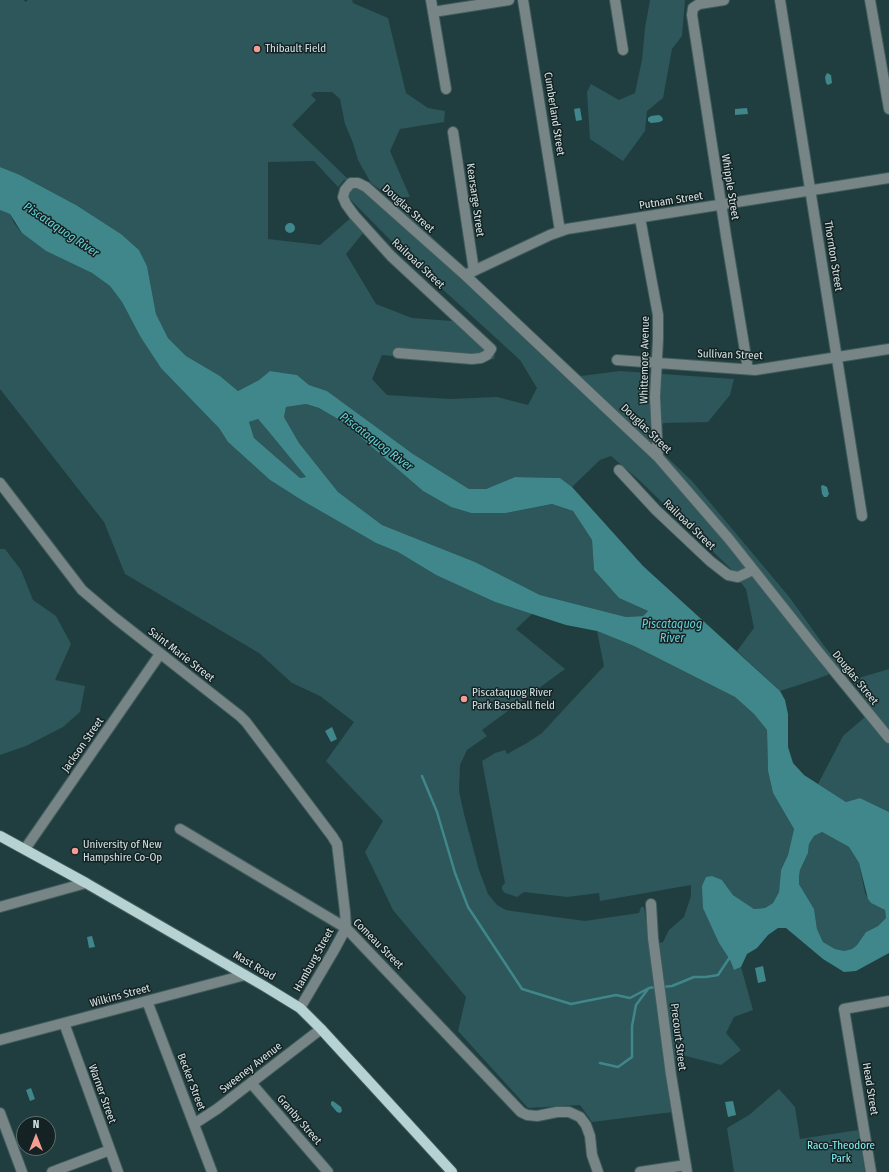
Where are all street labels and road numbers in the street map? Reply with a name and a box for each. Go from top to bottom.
street label: Cumberland Street [541,71,567,157]
street label: Whipple Street [718,153,742,221]
street label: Kearsarge Street [463,163,487,237]
street label: Douglas Street [379,182,437,236]
street label: Putnam Street [638,189,704,213]
street label: Thornton Street [821,220,845,292]
street label: Railroad Street [389,236,447,292]
street label: Whittemore Avenue [638,316,652,404]
street label: Sullivan Street [697,347,763,363]
street label: Douglas Street [618,401,674,457]
street label: Railroad Street [660,497,718,553]
street label: Saint Marie Street [145,625,217,685]
street label: Douglas Street [829,648,881,708]
street label: Jackson Street [59,715,107,775]
street label: Comeau Street [350,916,406,972]
street label: Hamburg Street [291,926,337,994]
street label: Mast Road [230,949,278,983]
street label: Wilkins Street [88,982,152,1010]
street label: Precourt Street [667,1003,689,1071]
street label: Sweeney Avenue [217,1040,285,1096]
street label: Becker Street [174,1052,208,1112]
street label: Head Street [859,1062,881,1116]
street label: Warner Street [85,1063,119,1125]
street label: Granby Street [274,1093,324,1147]

